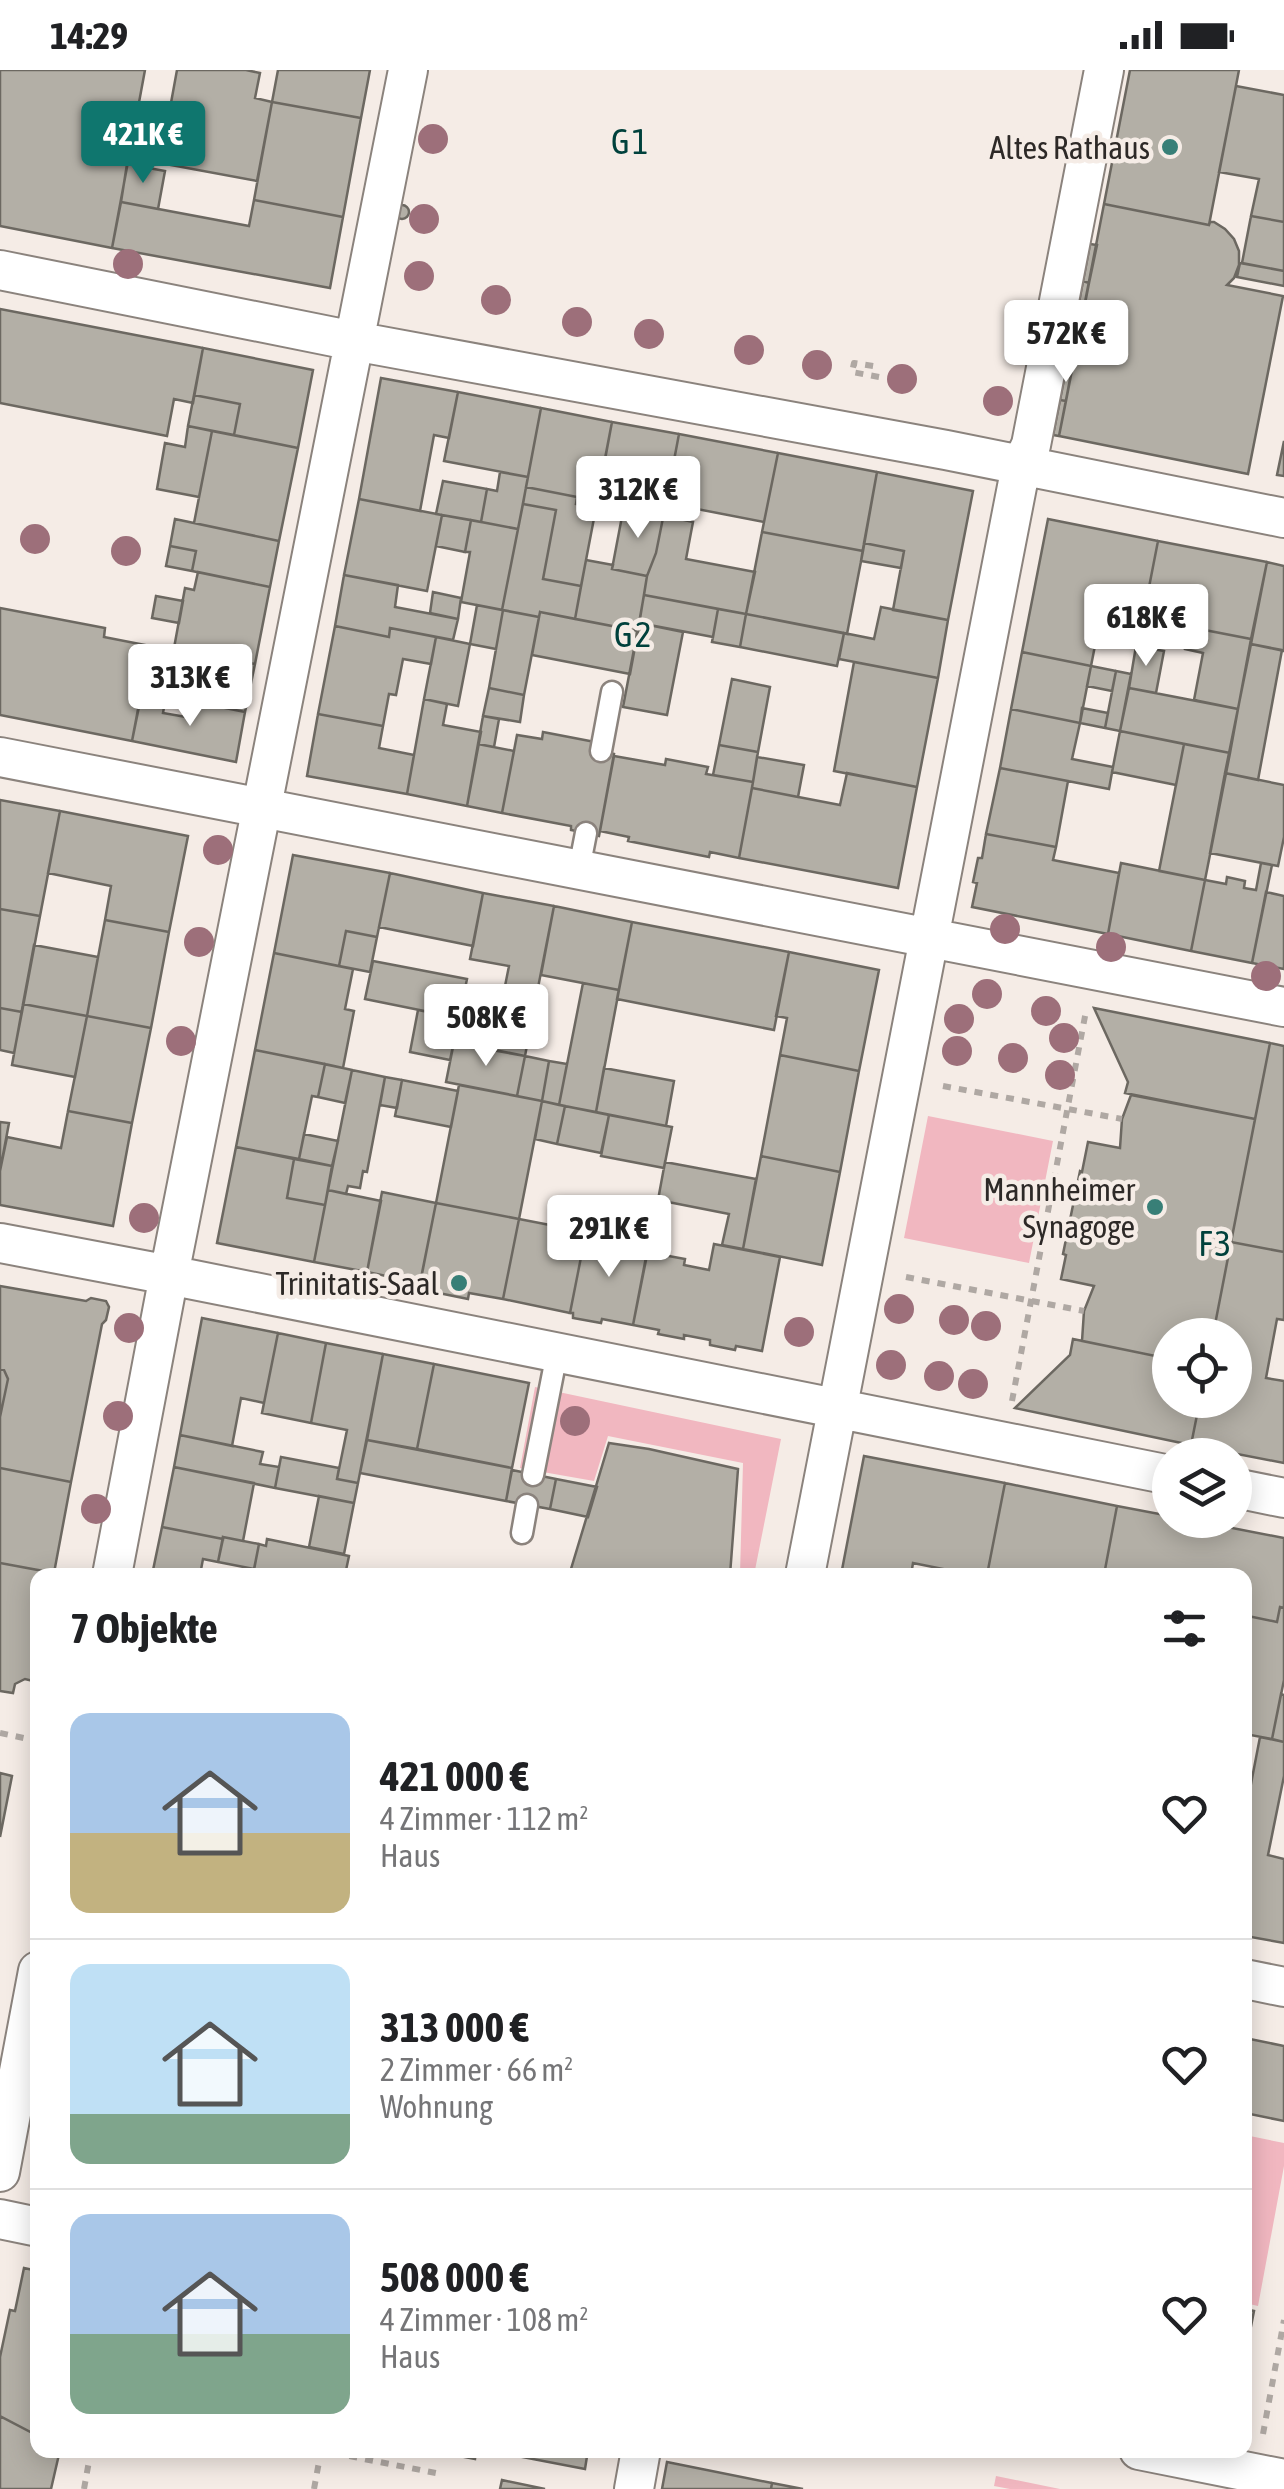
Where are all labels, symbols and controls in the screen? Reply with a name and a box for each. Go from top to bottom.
text: 14:29 [50,14,128,57]
pin: 421K € [62,101,224,186]
text: 421K € [103,115,183,152]
district label: G1 [611,121,651,161]
place label: Altes Rathaus [989,129,1150,166]
marker: Altes Rathaus [1159,136,1181,158]
pin: 572K € [985,300,1147,385]
text: 572K € [1026,314,1106,351]
pin: 312K € [557,456,719,541]
text: 312K € [598,470,678,507]
pin: 618K € [1065,584,1227,669]
text: 618K € [1106,598,1186,635]
district label: G2 [614,614,654,654]
pin: 313K € [109,644,271,729]
text: 313K € [150,658,230,695]
pin: 508K € [405,984,567,1069]
text: 508K € [446,998,526,1035]
place label: Mannheimer Synagoge [983,1171,1136,1245]
pin: 291K € [528,1195,690,1280]
marker: Mannheimer Synagoge [1144,1196,1166,1218]
text: 291K € [569,1209,649,1246]
district label: F3 [1198,1223,1234,1263]
place label: Trinitatis-Saal [276,1265,440,1302]
marker: Trinitatis-Saal [448,1272,470,1294]
map controls [1152,1318,1252,1538]
button: locate [1152,1318,1252,1418]
button: layers [1152,1438,1252,1538]
icon: filters [1157,1601,1212,1656]
text: 7 Objekte [70,1604,218,1652]
text: 421 000 € [380,1752,529,1800]
icon: home [150,1753,270,1873]
icon: heart [1157,1786,1212,1841]
text: 4 Zimmer · 112 m² [380,1800,588,1837]
text: Haus [380,1837,440,1874]
text: 313 000 € [380,2003,529,2051]
icon: home [150,2004,270,2124]
icon: heart [1157,2037,1212,2092]
text: 2 Zimmer · 66 m² [380,2051,573,2088]
text: Wohnung [380,2088,493,2125]
text: 508 000 € [380,2253,529,2301]
icon: home [150,2254,270,2374]
icon: heart [1157,2287,1212,2342]
text: 4 Zimmer · 108 m² [380,2301,588,2338]
text: Haus [380,2338,440,2375]

